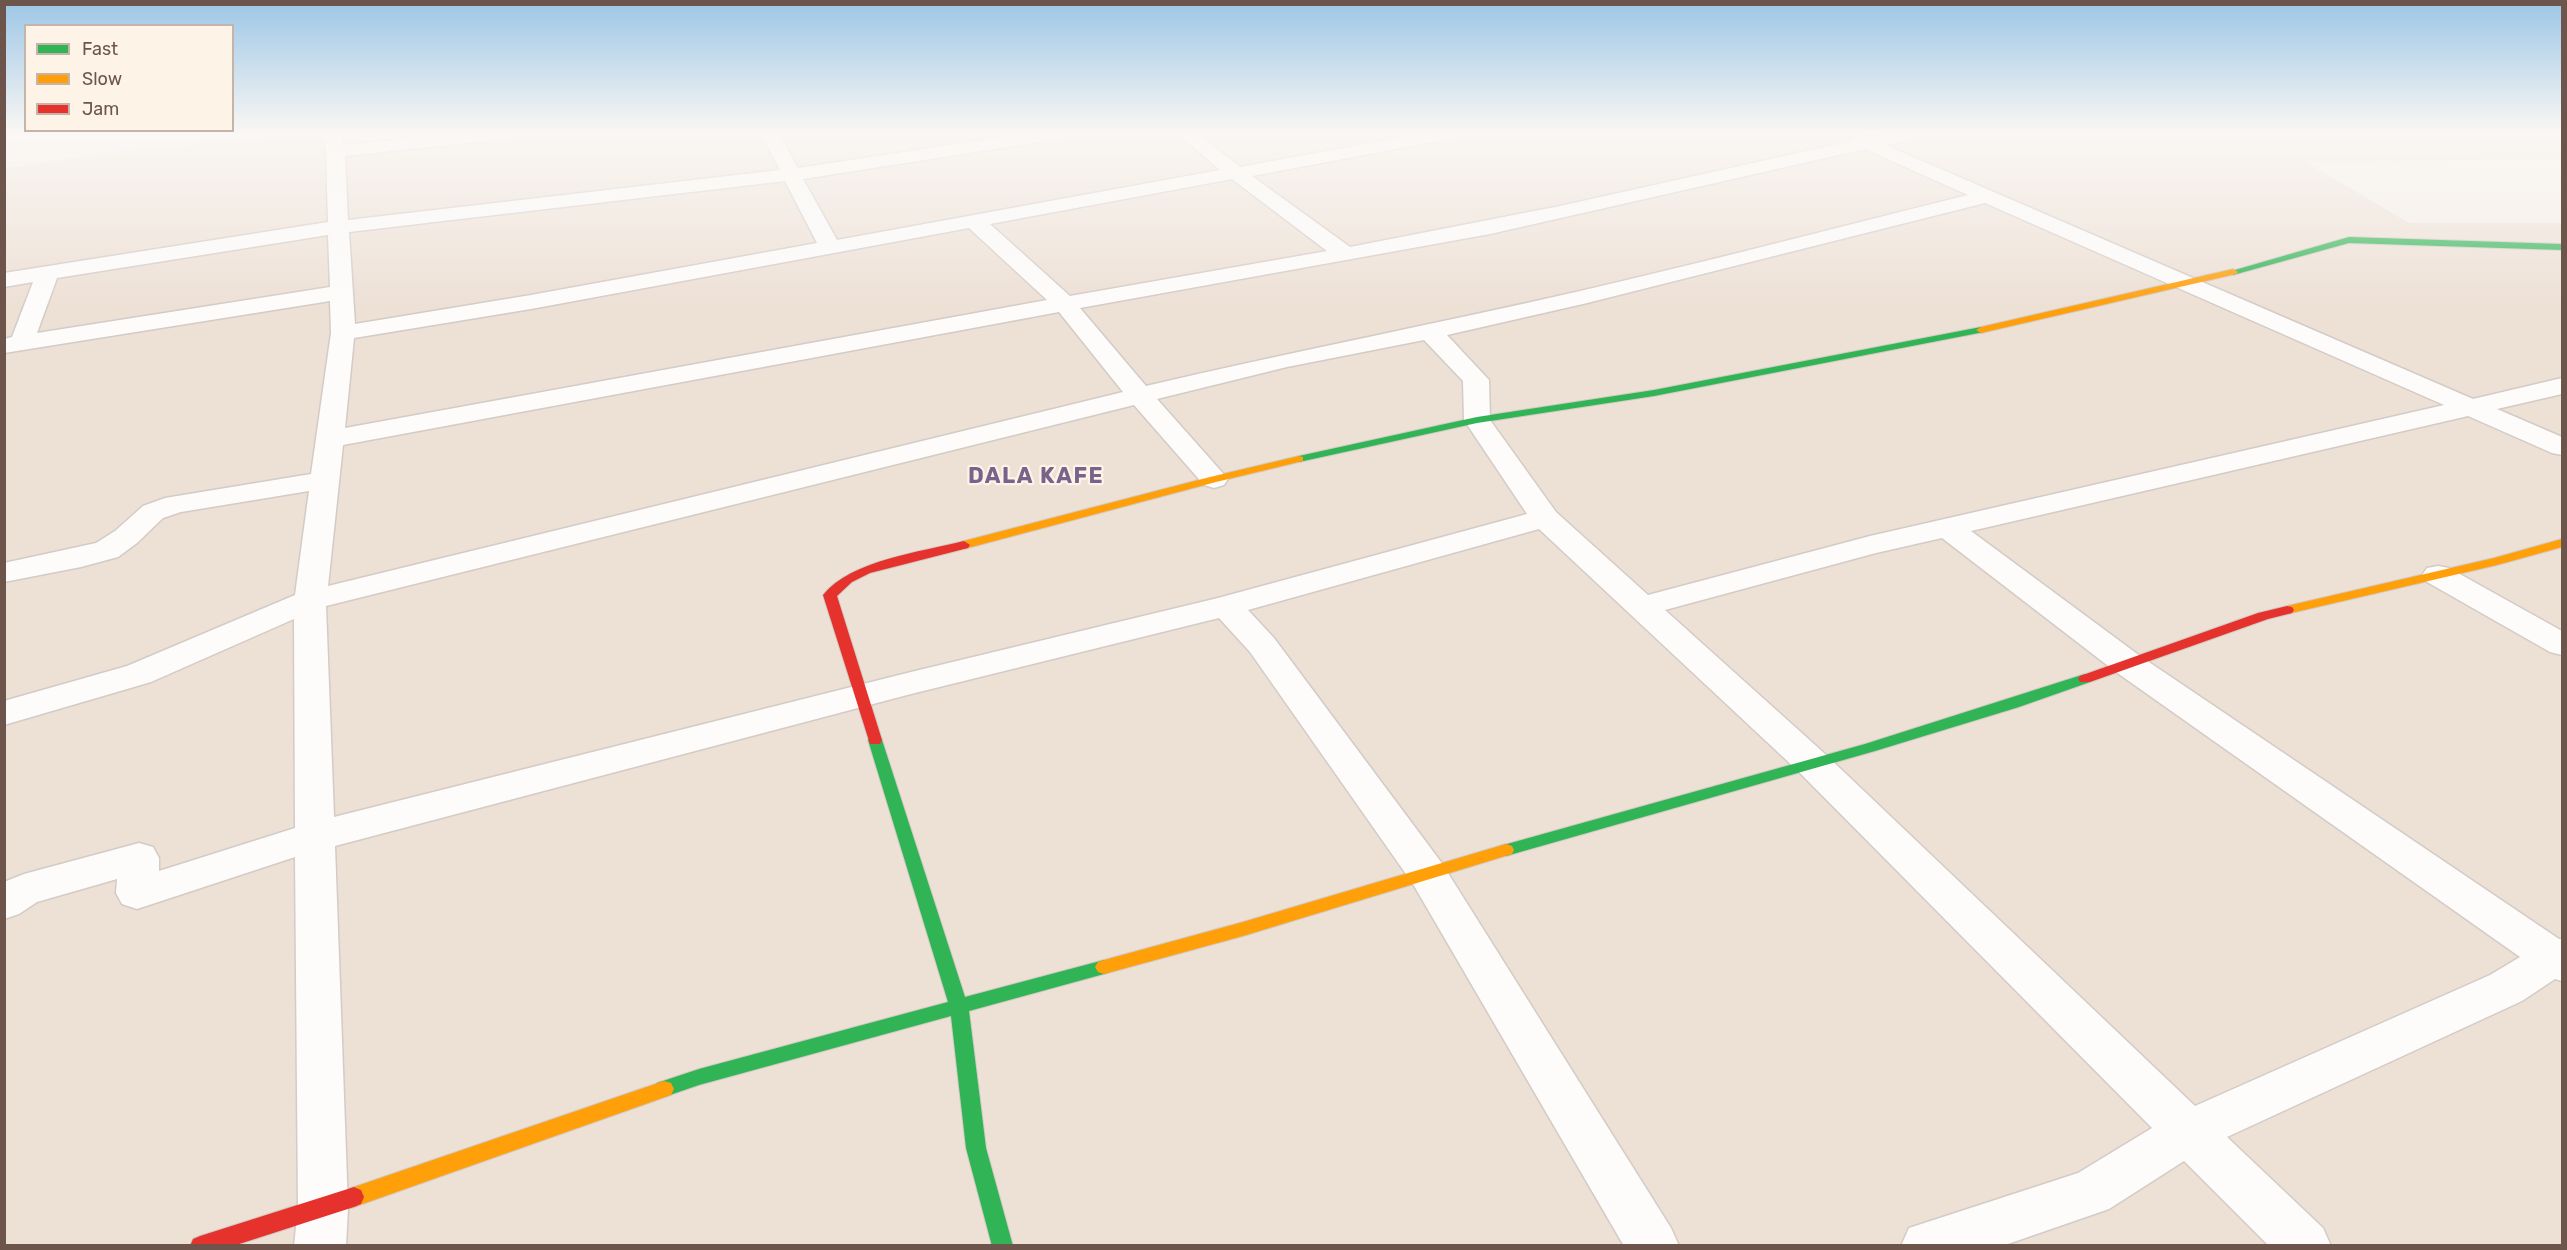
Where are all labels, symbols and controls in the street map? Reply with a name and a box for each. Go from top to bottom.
legend [24,24,234,132]
text: Fast [82,38,118,60]
text: Slow [82,68,122,90]
text: Jam [82,98,119,120]
district label: DALA KAFE [968,464,1104,490]

